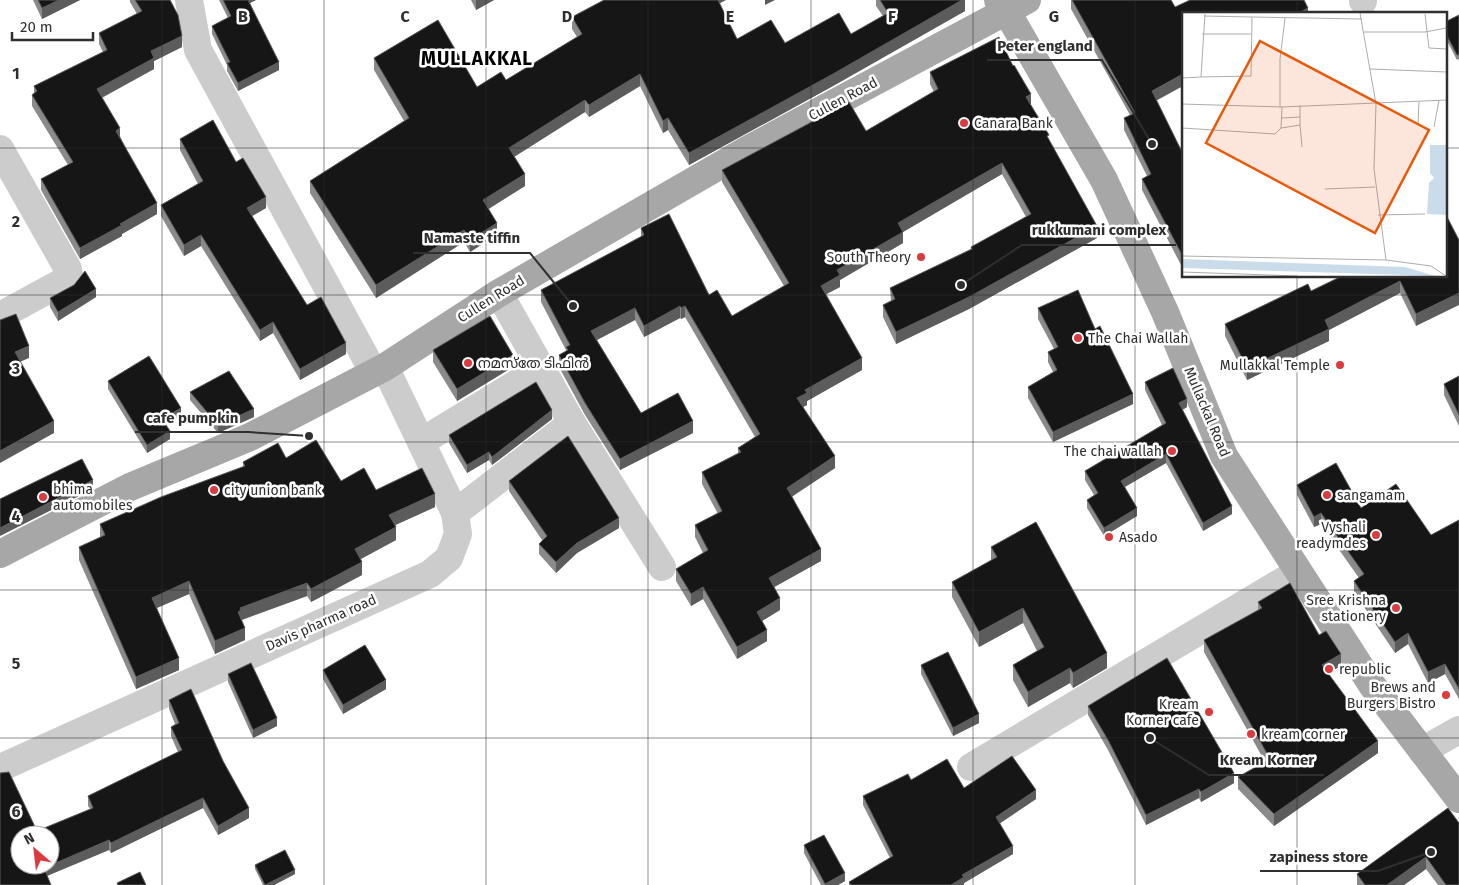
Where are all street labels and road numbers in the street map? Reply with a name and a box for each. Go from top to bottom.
street label: Cullen Road [806,74,880,124]
street label: Cullen Road [454,272,528,326]
street label: Mullackal Road [1180,364,1234,460]
street label: Davis pharma road [263,591,379,655]

